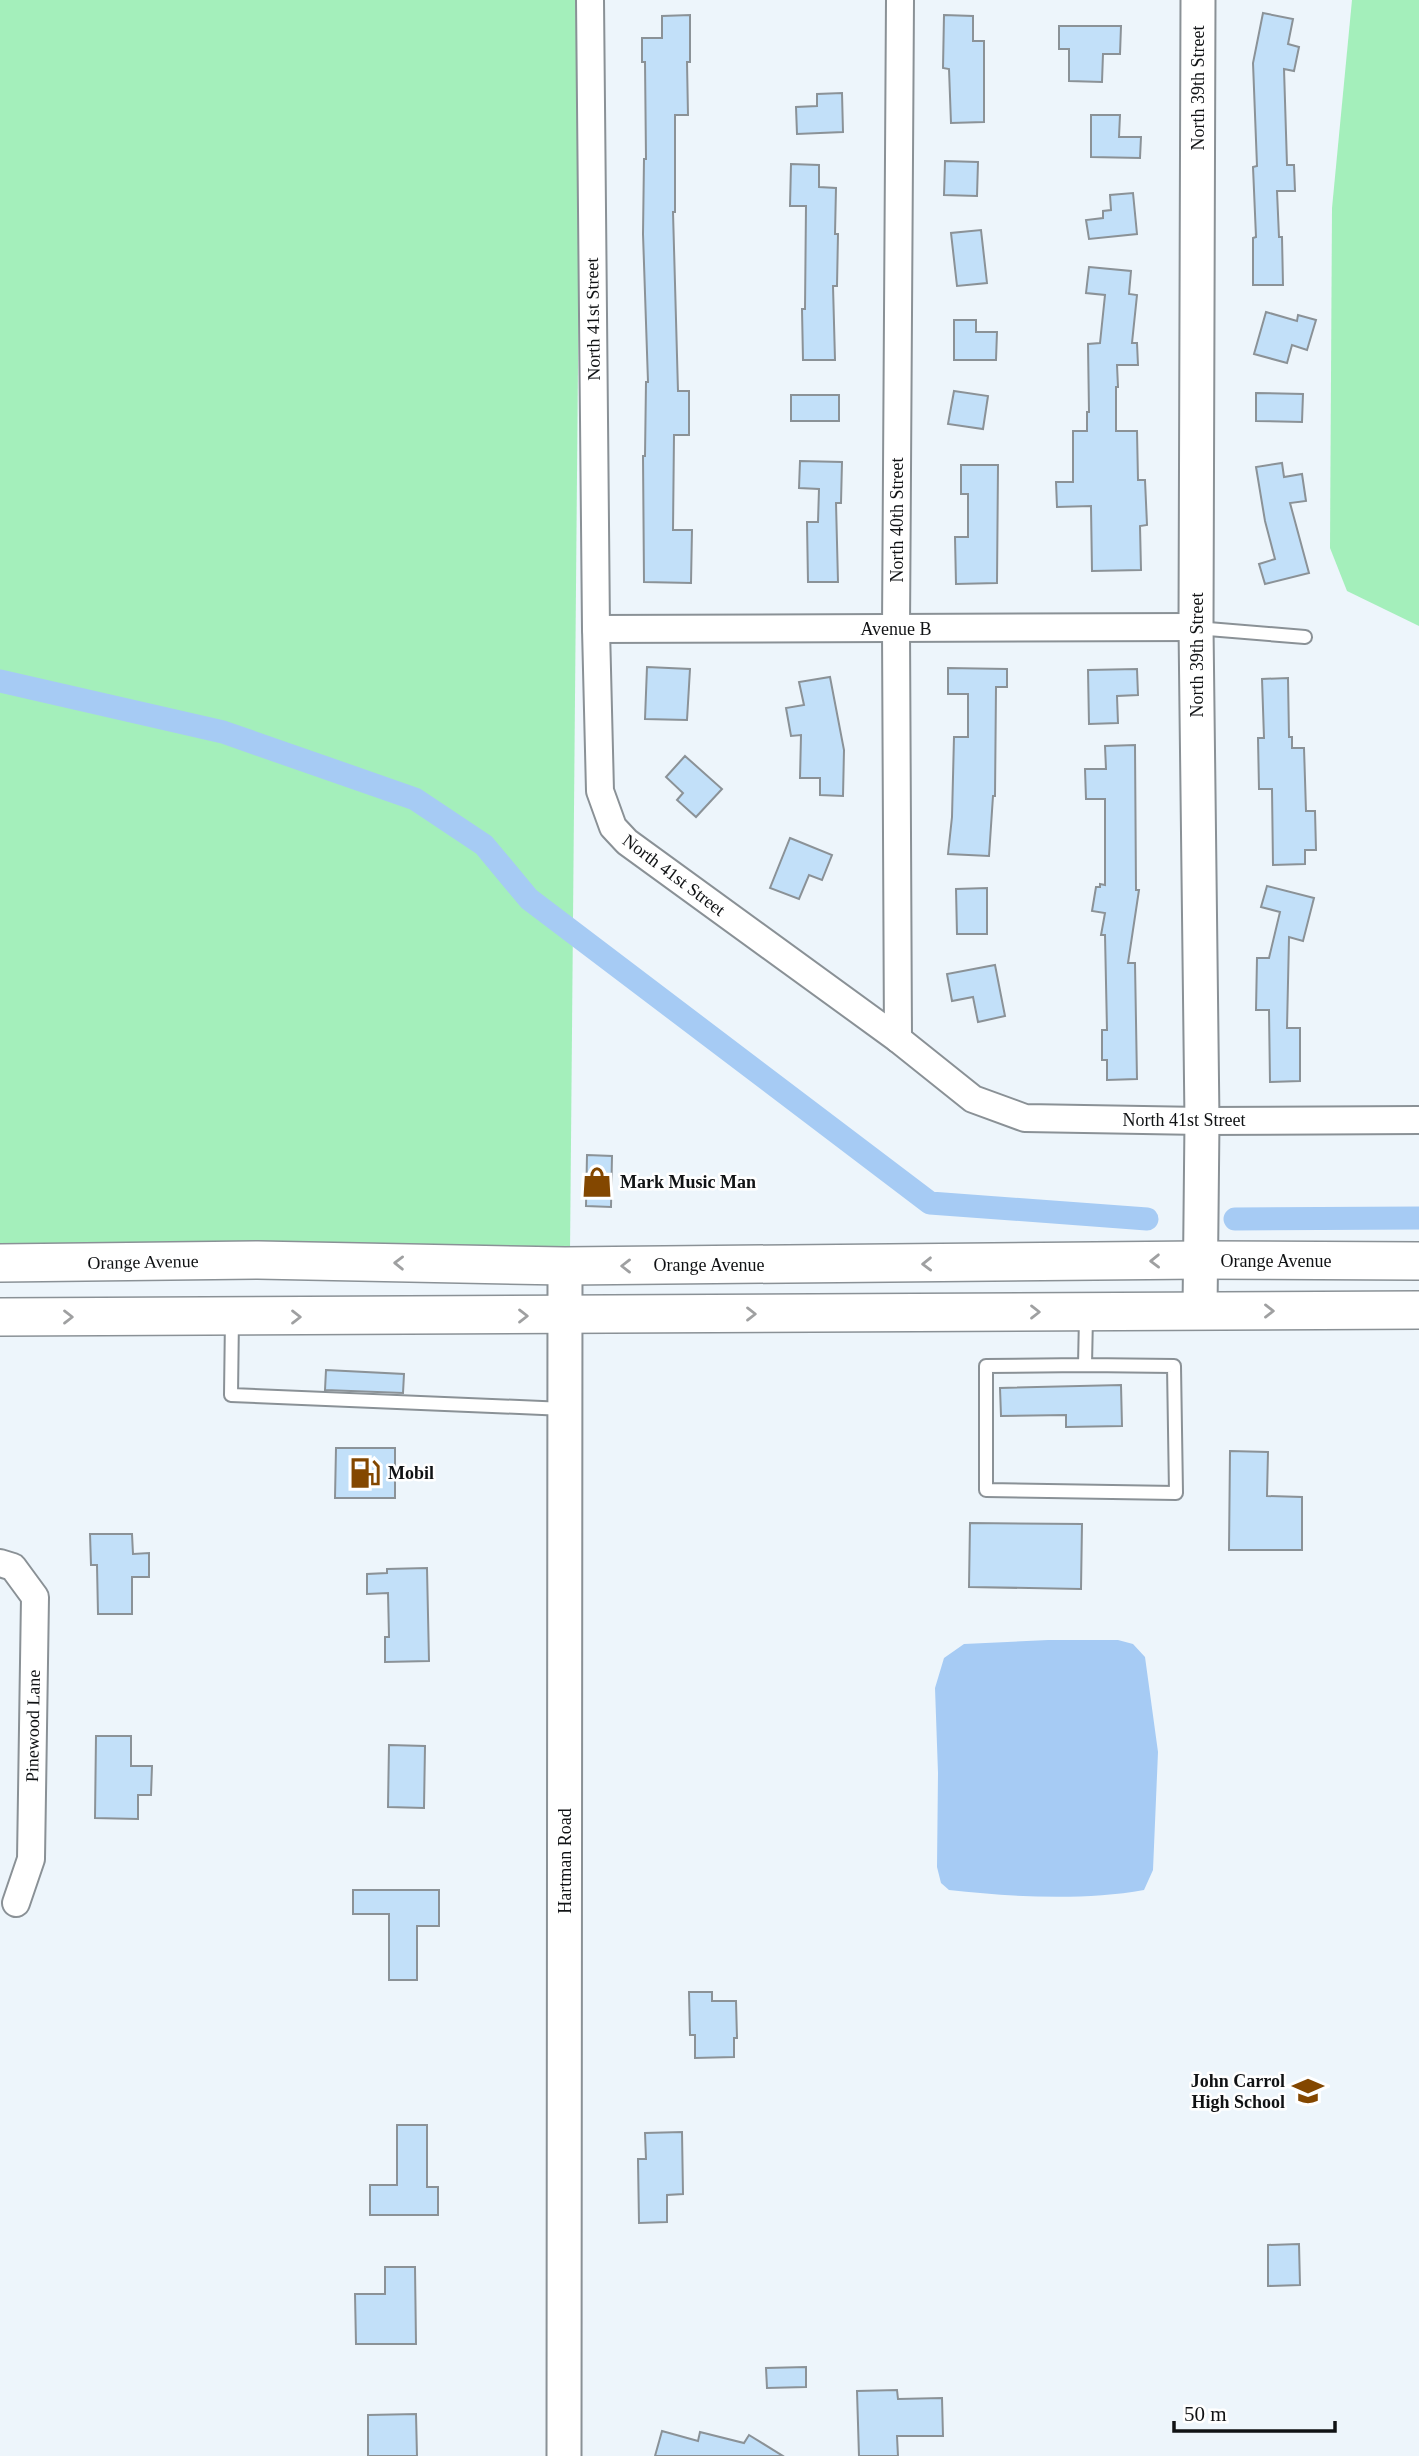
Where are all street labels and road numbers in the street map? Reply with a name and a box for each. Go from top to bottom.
street label: North 39th Street [1188,26,1208,150]
street label: North 41st Street [582,257,604,381]
street label: North 40th Street [887,458,907,582]
street label: North 39th Street [1187,593,1207,717]
street label: Avenue B [860,619,932,639]
street label: North 41st Street [619,830,729,920]
street label: North 41st Street [1123,1110,1246,1130]
street label: Orange Avenue [87,1251,199,1273]
street label: Orange Avenue [1220,1251,1332,1271]
street label: Orange Avenue [653,1255,765,1275]
street label: Pinewood Lane [22,1670,44,1782]
street label: Hartman Road [555,1808,575,1914]

